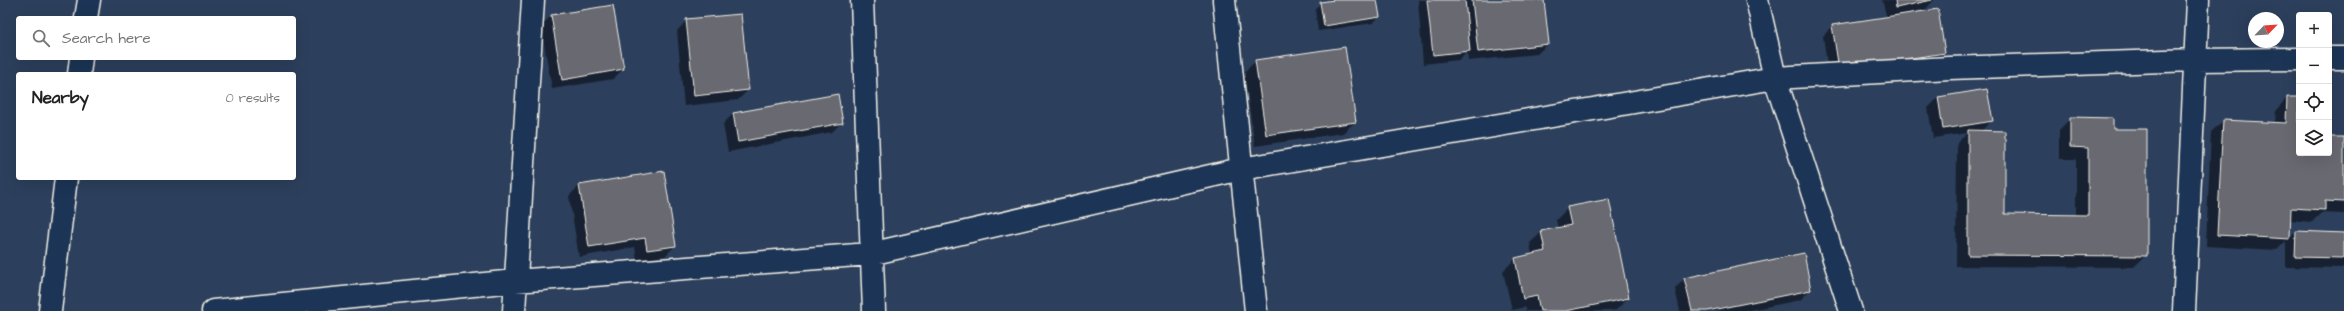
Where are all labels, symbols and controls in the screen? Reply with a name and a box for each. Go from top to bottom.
north arrow [2248,12,2284,48]
map controls [2296,12,2332,156]
button: + [2296,12,2332,48]
search box [16,16,296,60]
icon: search [30,27,52,49]
text: Search here [62,28,151,49]
button: − [2296,48,2332,84]
button: locate [2296,84,2332,120]
text: Nearby [32,86,89,110]
text: 0 results [225,89,280,107]
button: layers [2296,120,2332,156]

